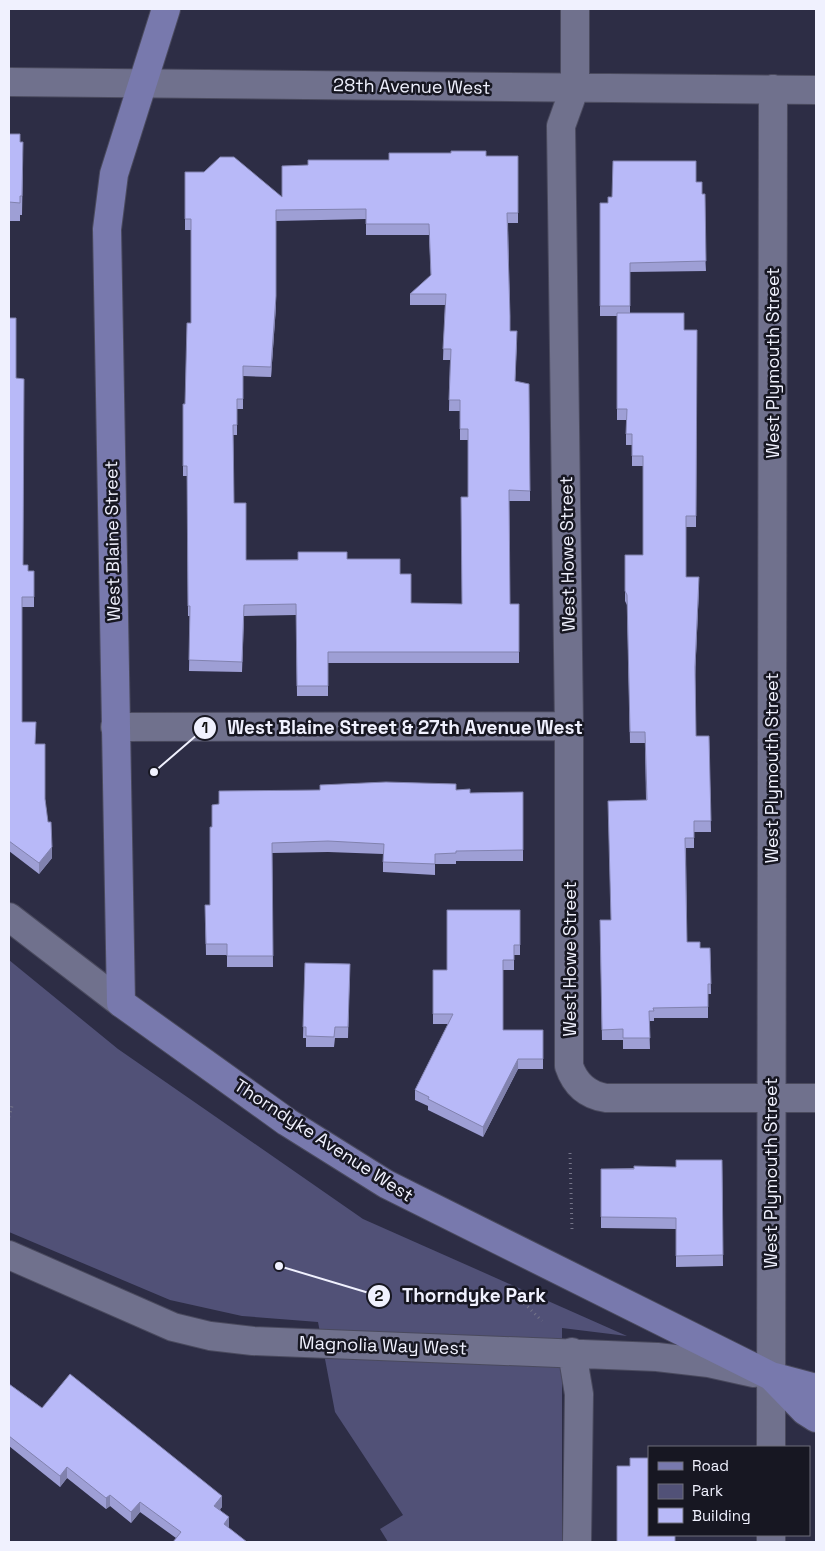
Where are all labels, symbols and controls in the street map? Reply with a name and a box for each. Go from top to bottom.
street label: 28th Avenue West [333,73,491,99]
street label: West Plymouth Street [761,267,784,459]
street label: West Blaine Street [99,460,125,622]
street label: West Howe Street [554,476,580,632]
street label: West Plymouth Street [760,672,783,864]
callout: West Blaine Street & 27th Avenue West [192,711,593,745]
text: West Blaine Street & 27th Avenue West [227,715,583,740]
text: 1 [202,718,208,737]
street label: West Howe Street [558,881,581,1037]
street label: Thorndyke Avenue West [230,1073,418,1207]
street label: West Plymouth Street [759,1077,782,1269]
callout: Thorndyke Park [367,1279,556,1313]
text: Thorndyke Park [402,1283,546,1308]
text: 2 [375,1286,384,1305]
street label: Magnolia Way West [299,1331,467,1359]
legend [648,1446,810,1536]
text: Road [692,1456,729,1475]
text: Park [692,1481,723,1500]
text: Building [692,1506,751,1525]

